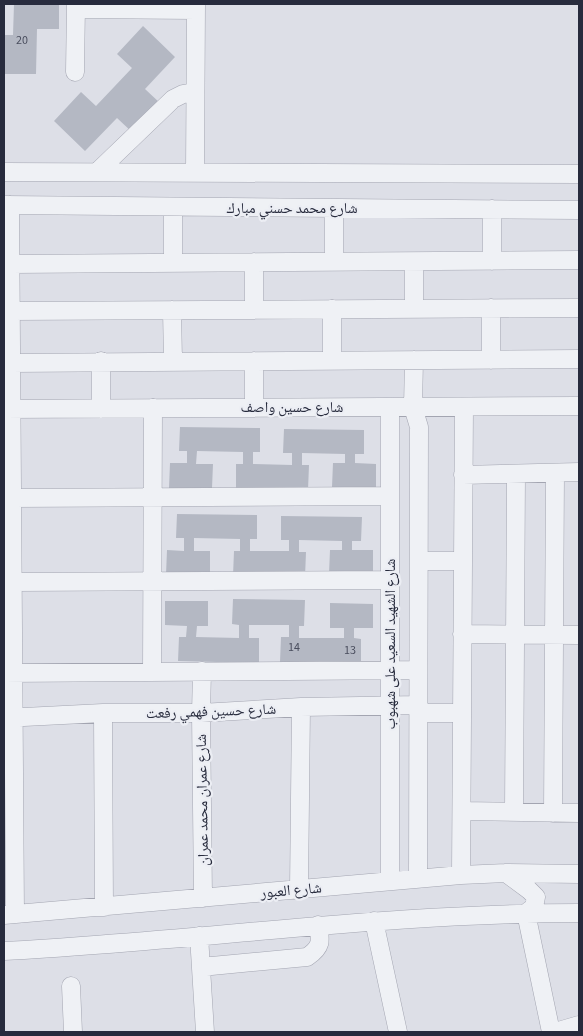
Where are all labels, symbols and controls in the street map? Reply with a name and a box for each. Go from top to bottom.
house number: 20 [16,32,28,49]
street label: شارع محمد حسني مبارك [227,198,358,220]
street label: شارع حسين واصف [241,397,344,418]
street label: شارع الشهيد السعيد على شهبوب [380,558,401,729]
house number: 14 [288,639,300,656]
house number: 13 [344,642,356,659]
street label: شارع حسين فهمي رفعت [146,699,277,725]
street label: شارع عمران محمد عمران [191,734,214,866]
street label: شارع العبور [258,877,323,904]

